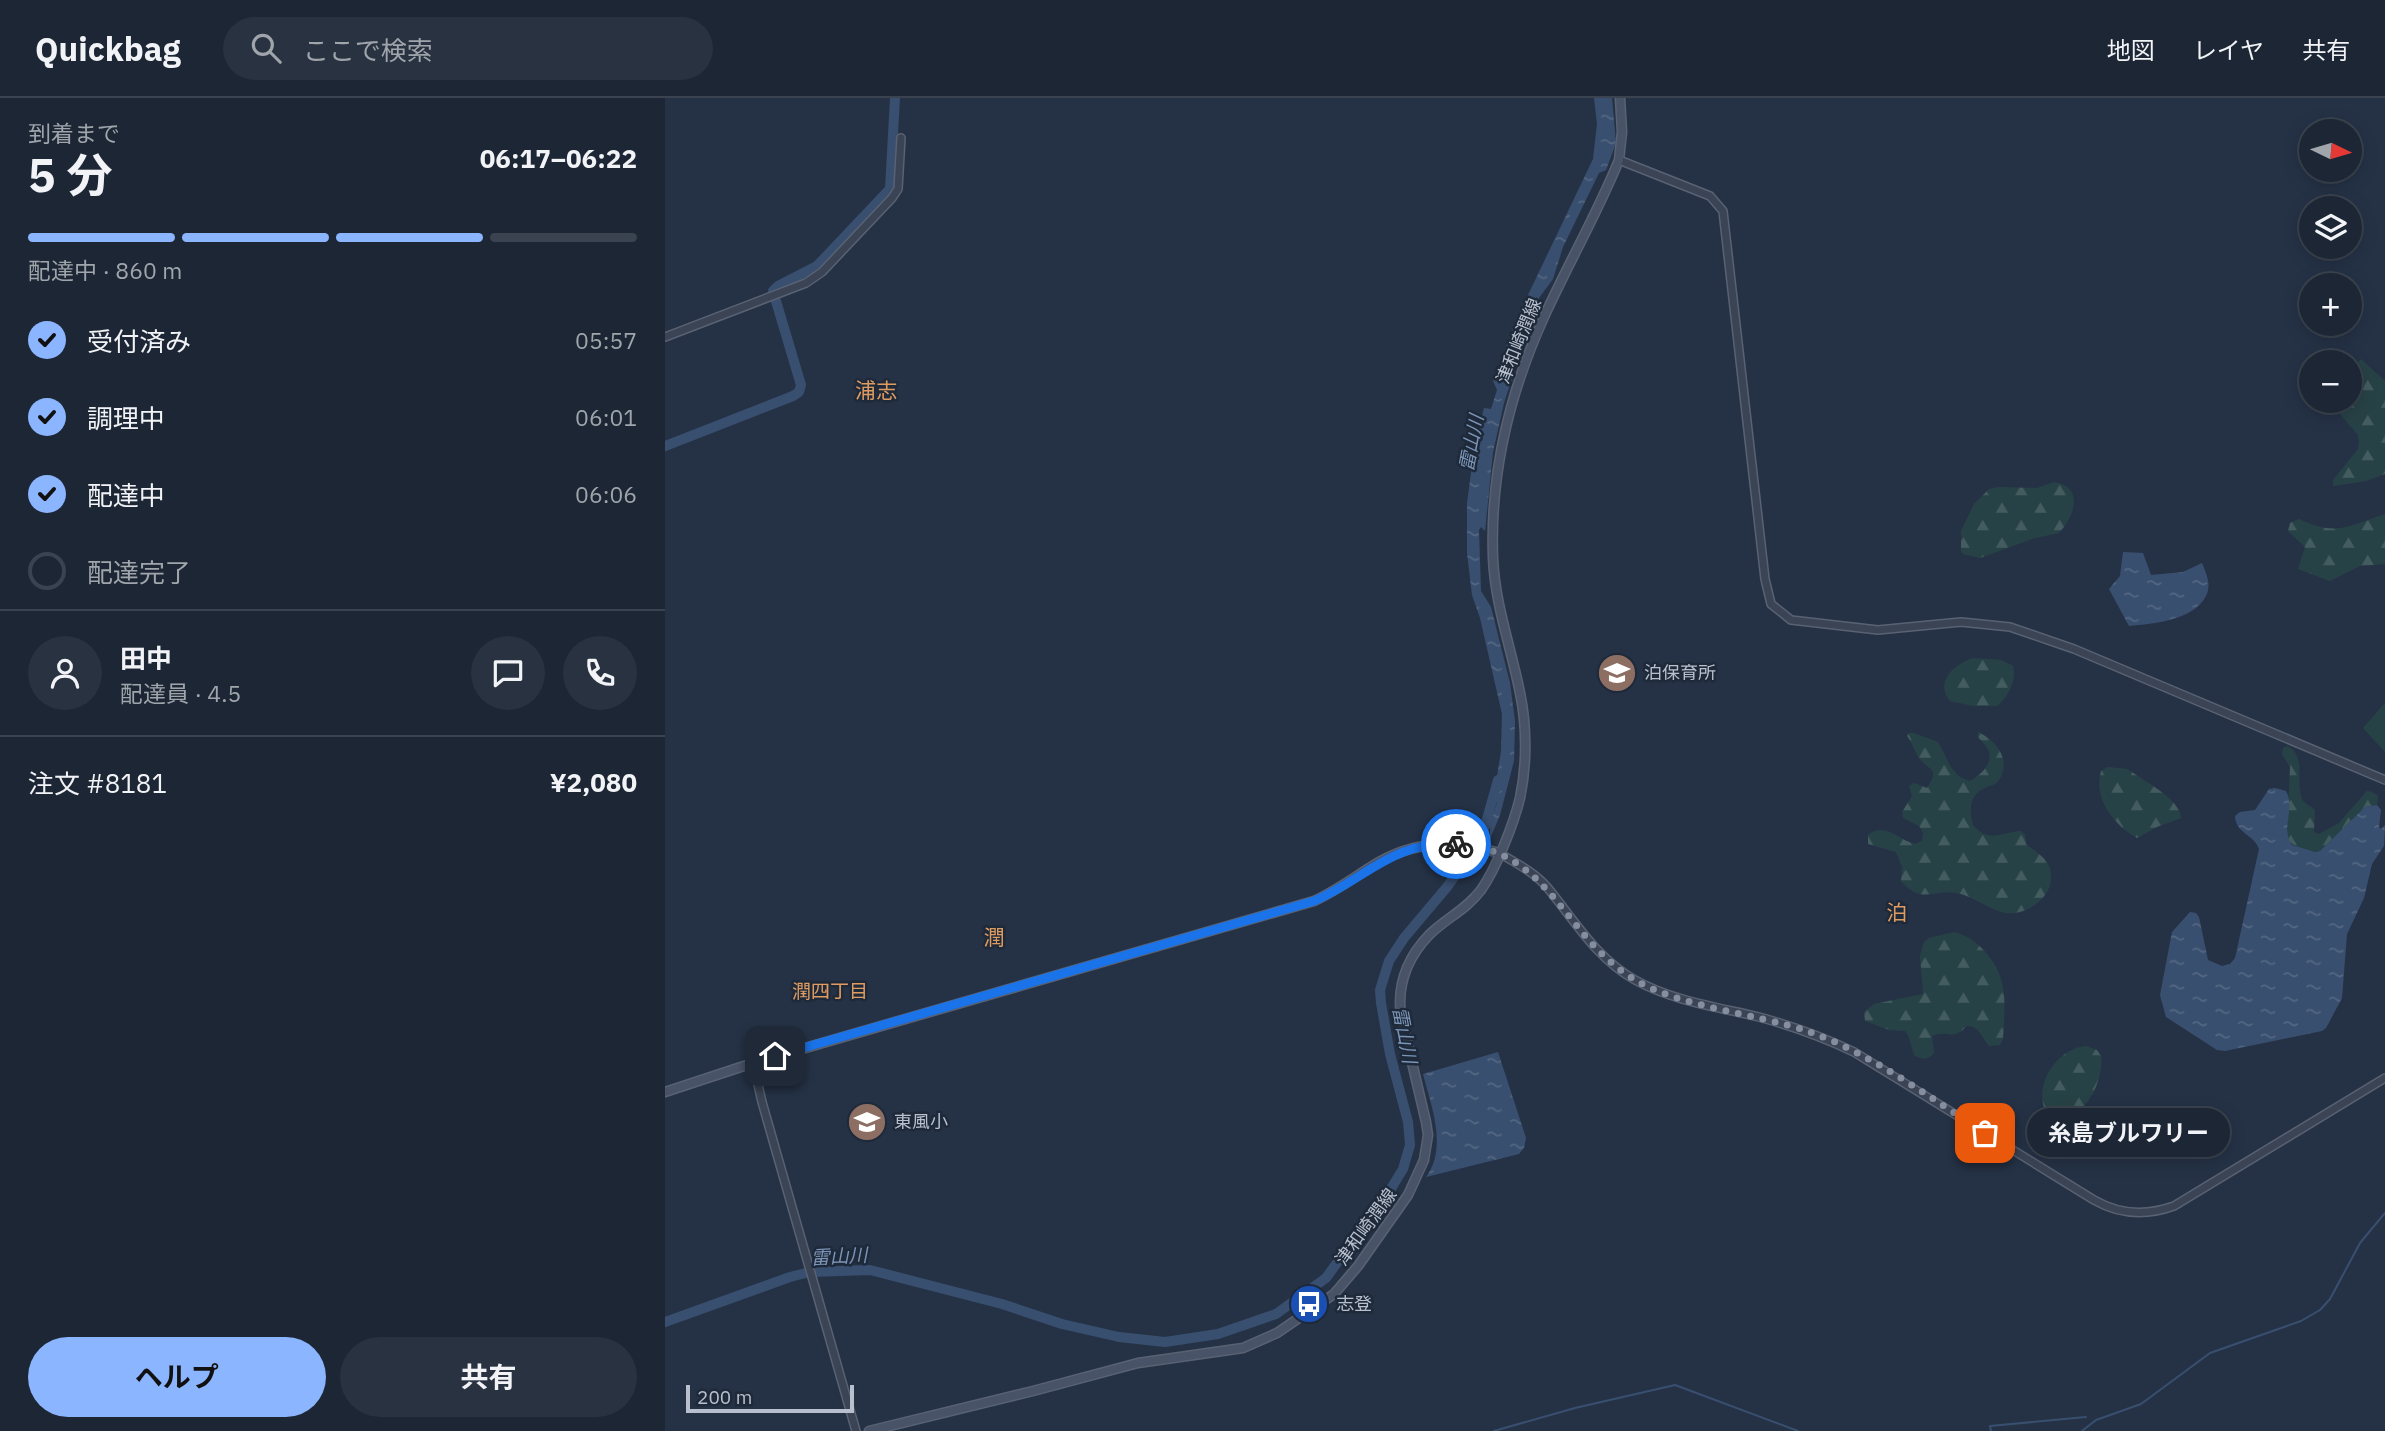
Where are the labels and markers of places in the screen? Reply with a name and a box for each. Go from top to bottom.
school or university icon: 泊保育所 [1596,652,1638,694]
place label: 泊保育所 [1644,661,1716,684]
pin [745,1026,805,1086]
school or university icon: 東風小 [846,1101,888,1143]
pin [1955,1103,2015,1163]
callout: 糸島ブルワリー [2027,1108,2230,1158]
place label: 東風小 [894,1110,948,1133]
bus stop icon: 志登 [1288,1283,1330,1325]
place label: 志登 [1336,1292,1372,1315]

